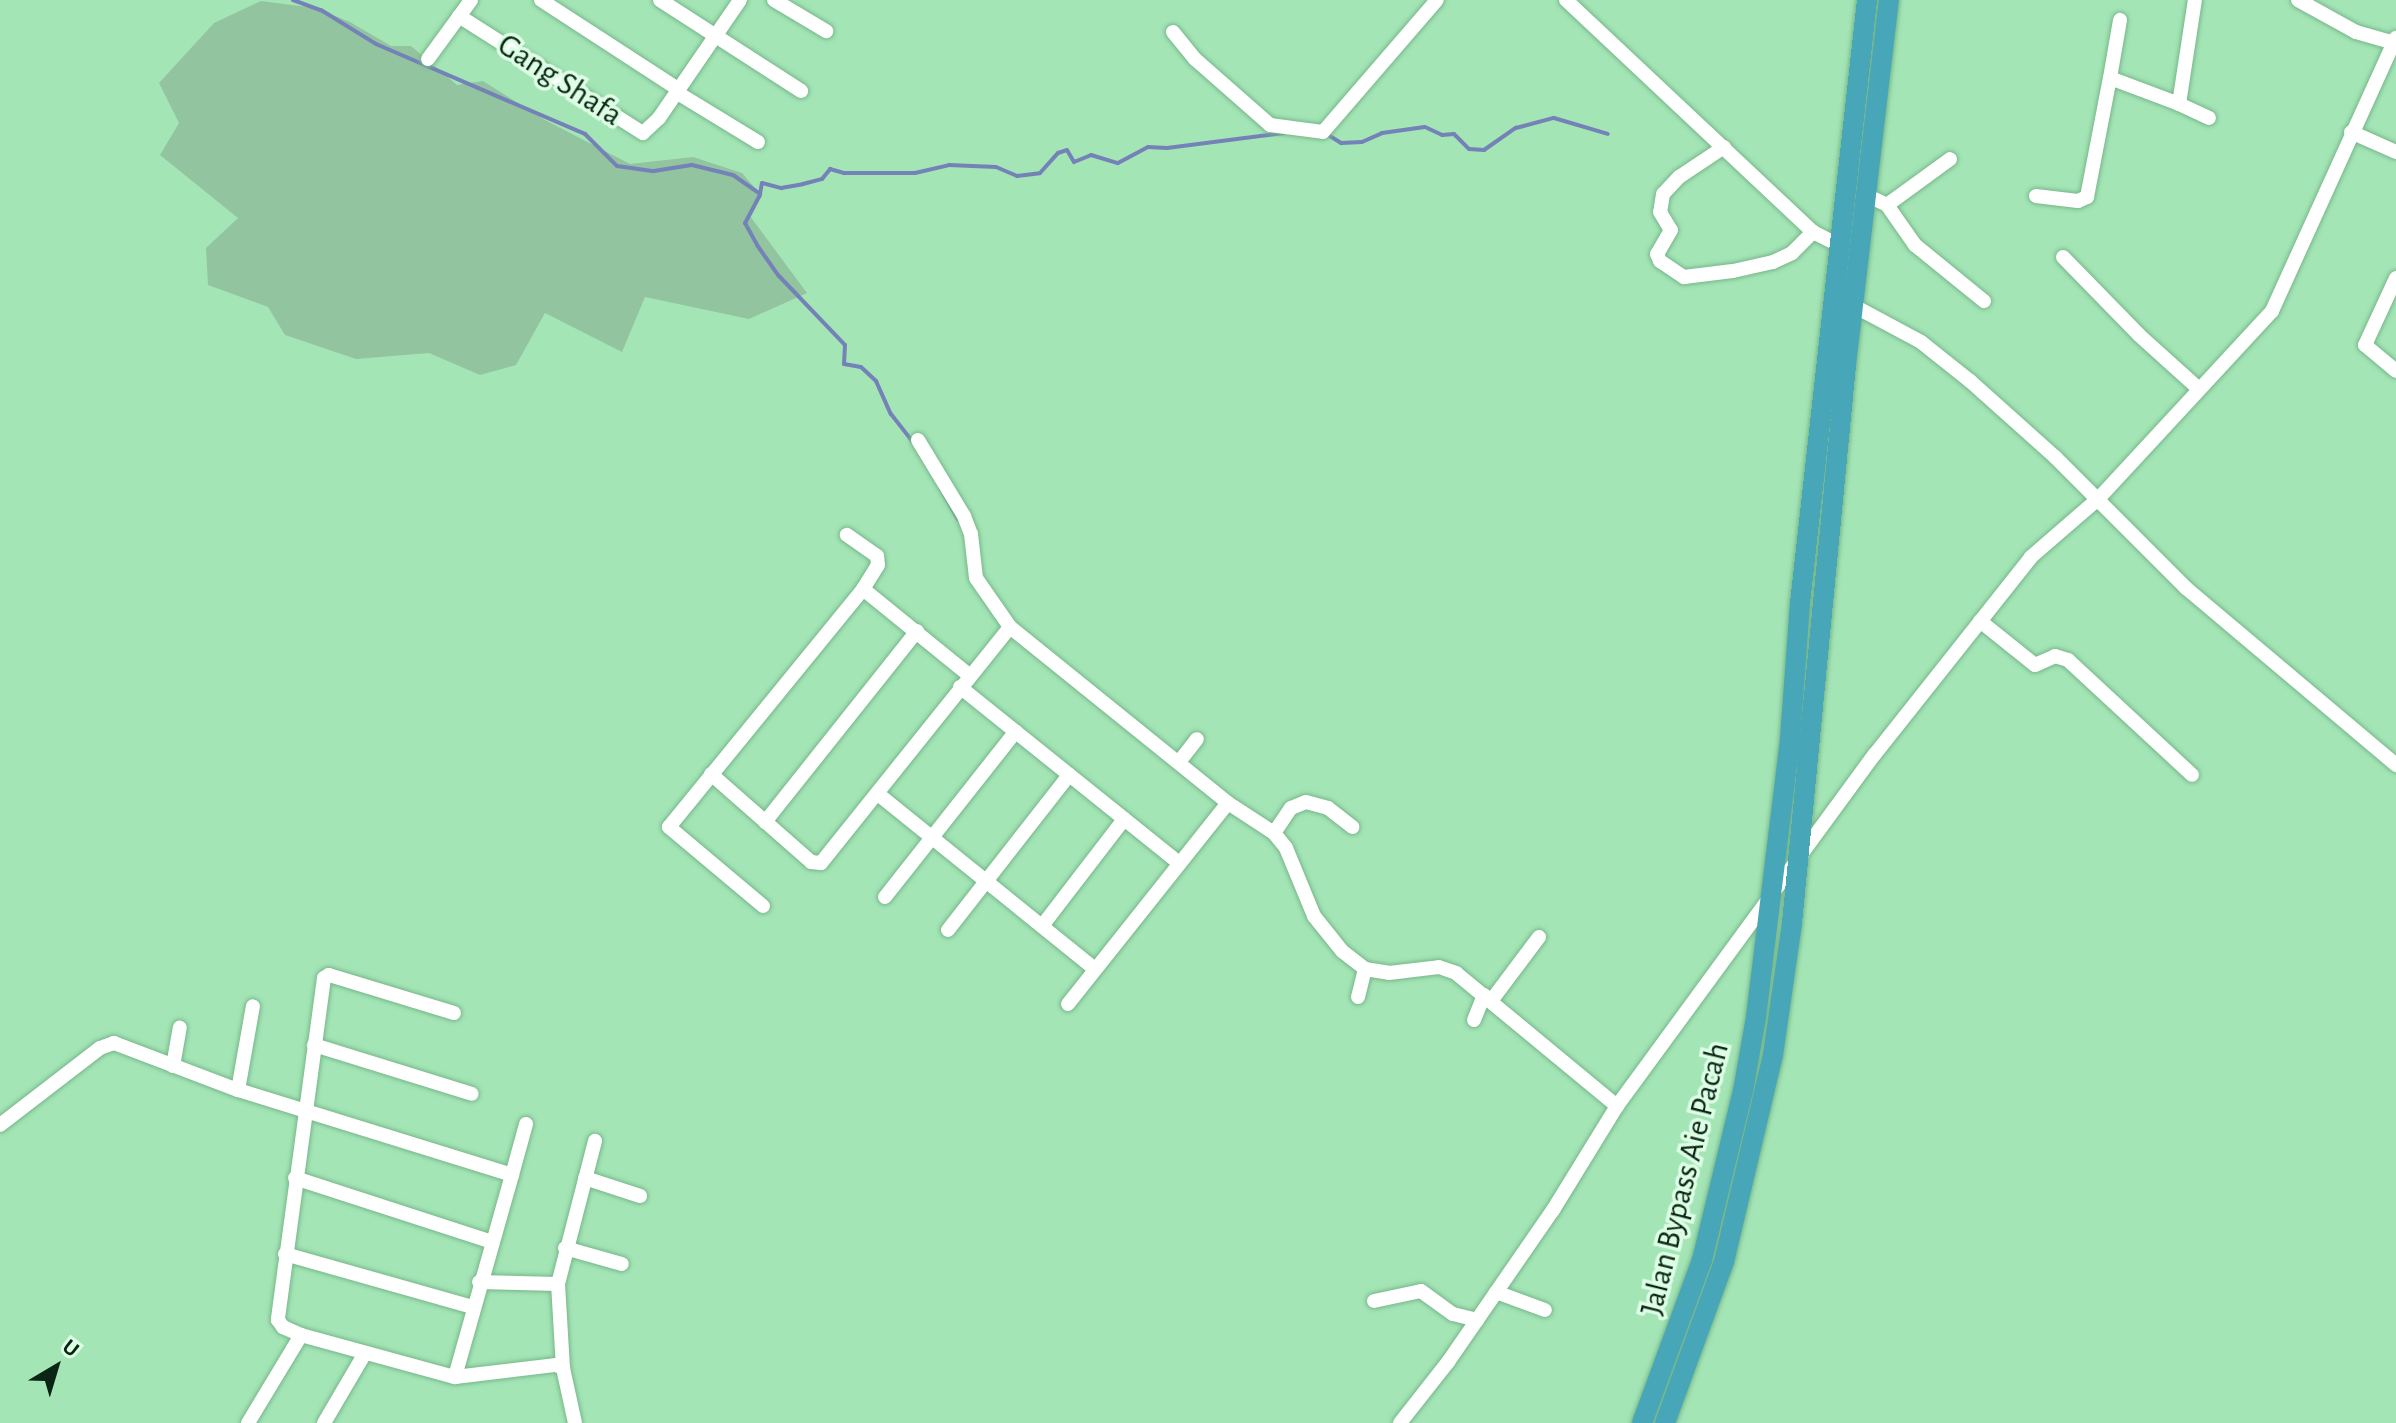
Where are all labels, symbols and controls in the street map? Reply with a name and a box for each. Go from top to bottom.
street label: Gang Shafa [491,26,629,134]
street label: Jalan Bypass Aie Pacah [1633,1039,1737,1319]
north arrow [16,1327,96,1407]
text: U [58,1335,83,1361]

